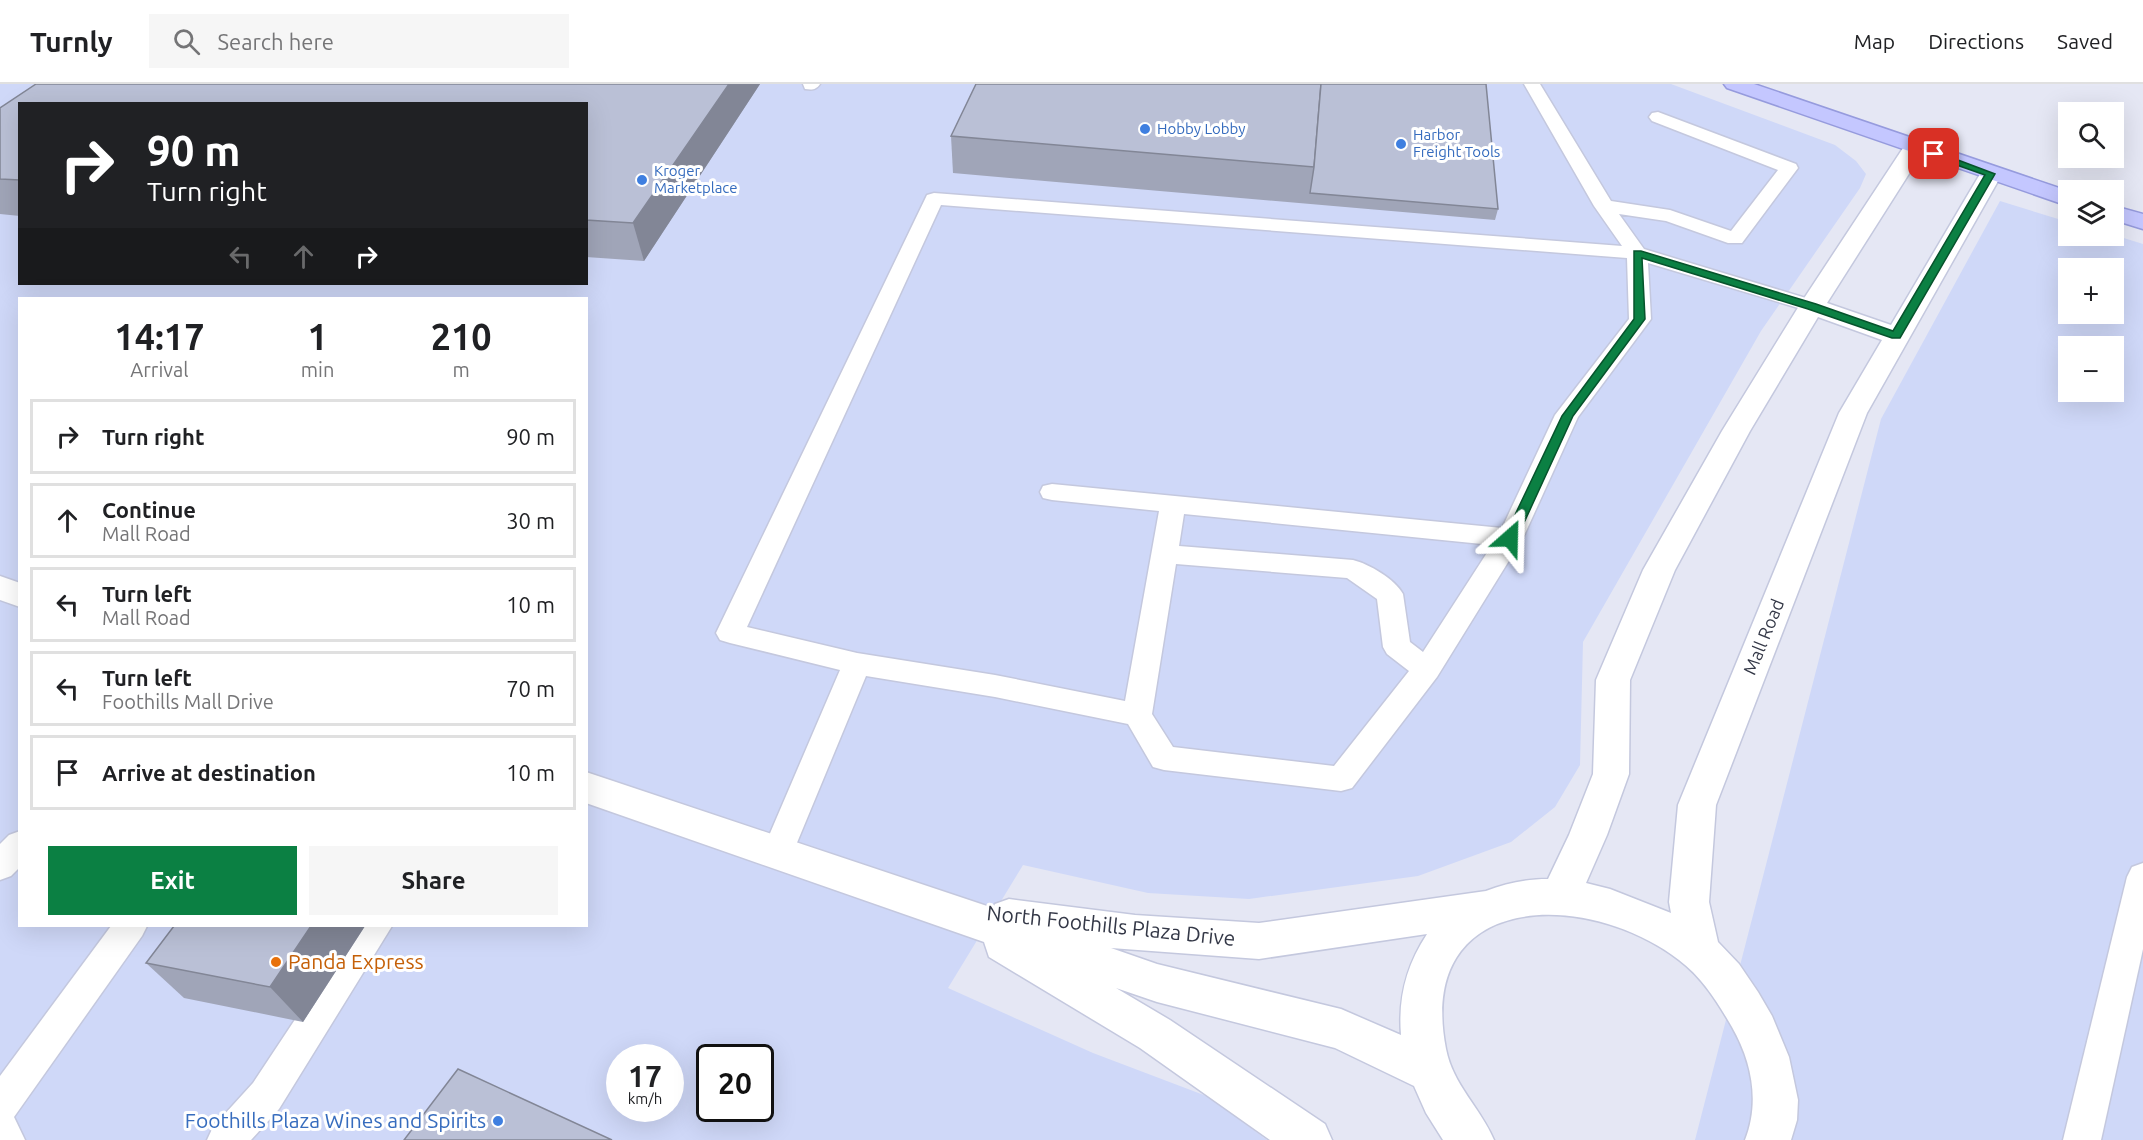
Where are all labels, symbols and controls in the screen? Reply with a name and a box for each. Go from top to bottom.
search box [149,14,569,68]
icon: search [170,25,203,58]
text: Turnly [30,26,113,57]
text: Search here [218,29,334,54]
text: Map [1854,29,1895,53]
text: Directions [1928,29,2024,53]
text: Saved [2057,29,2113,53]
map controls [2058,102,2124,402]
button: search [2058,102,2124,168]
place label: Hobby Lobby [1157,120,1246,137]
marker: Hobby Lobby [1138,122,1152,136]
icon: right [48,126,126,204]
place label: Harbor Freight Tools [1413,126,1500,160]
text: 90 m [147,127,241,174]
pin [1908,128,1959,179]
marker: Harbor Freight Tools [1394,137,1408,151]
icon: arrive [1917,137,1950,170]
place label: Kroger Marketplace [654,162,738,196]
marker: Kroger Marketplace [635,173,649,187]
text: Turn right [147,176,267,206]
button: layers [2058,180,2124,246]
icon: left [224,240,257,273]
icon: ahead [287,240,320,273]
icon: right [350,240,383,273]
button: + [2058,258,2124,324]
text: 14:17 [114,316,204,357]
text: 1 [307,316,328,357]
text: 210 [431,316,492,357]
button: − [2058,336,2124,402]
text: Arrival [130,358,189,381]
text: min [301,358,334,381]
text: m [453,358,470,381]
icon: right [51,420,84,453]
text: Turn right [102,424,204,449]
text: 90 m [506,424,555,449]
text: Continue [102,497,196,522]
icon: ahead [51,504,84,537]
position arrow [1478,506,1542,570]
text: 30 m [506,508,555,533]
text: Mall Road [102,522,191,545]
text: Turn left [102,581,192,606]
icon: left [51,588,84,621]
text: 10 m [506,592,555,617]
street label: Mall Road [1739,596,1787,677]
text: Mall Road [102,606,191,629]
text: Turn left [102,665,192,690]
icon: left [51,672,84,705]
text: 70 m [506,676,555,701]
text: Foothills Mall Drive [102,690,274,713]
icon: arrive [51,756,84,789]
text: Arrive at destination [102,760,316,785]
text: 10 m [506,760,555,785]
button: Exit [48,846,297,915]
button: Share [309,846,558,915]
street label: North Foothills Plaza Drive [986,900,1237,950]
place label: Panda Express [288,949,424,973]
marker: Panda Express [269,955,283,969]
speed limit sign: 20 [696,1044,774,1122]
text: 17 [628,1059,662,1093]
text: km/h [628,1090,662,1107]
place label: Foothills Plaza Wines and Spirits [185,1108,486,1132]
marker: Foothills Plaza Wines and Spirits [491,1114,505,1128]

